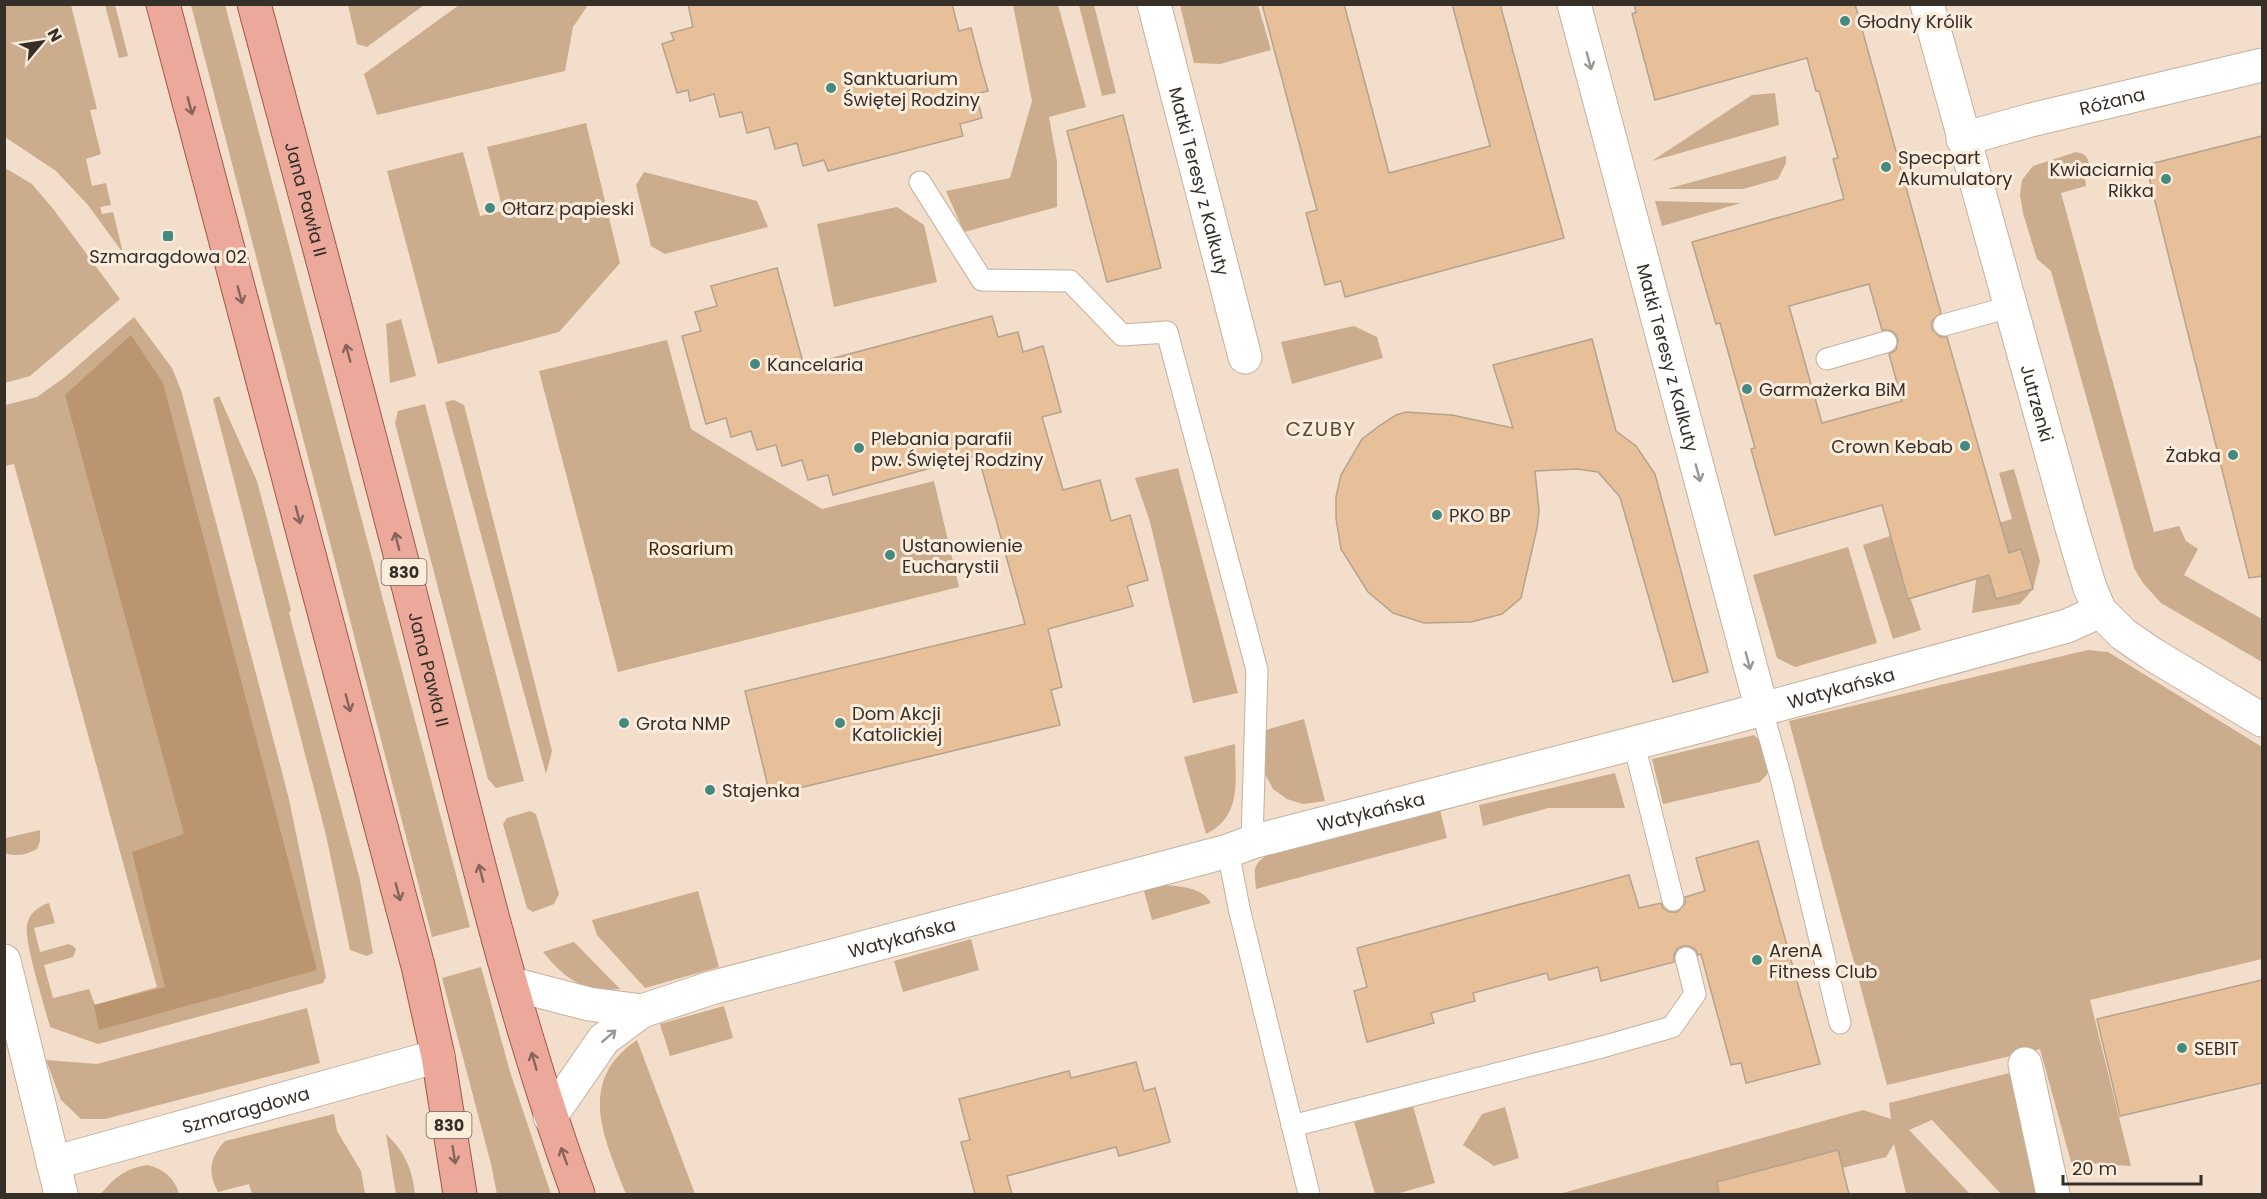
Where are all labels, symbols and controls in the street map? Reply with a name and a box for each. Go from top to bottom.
place label: Głodny Królik [1857,9,1974,34]
north arrow [12,12,72,72]
marker: Głodny Królik [1838,14,1852,28]
text: N [42,24,68,46]
one-way arrow [1584,51,1595,70]
place label: Sanktuarium Świętej Rodziny [843,66,980,112]
marker: Sanktuarium Świętej Rodziny [824,81,838,95]
street label: Różana [2077,81,2147,121]
street label: Matki Teresy z Kalkuty [1163,84,1236,278]
one-way arrow [185,97,197,116]
street label: Jana Pawła II [279,139,334,259]
place label: Specpart Akumulatory [1898,145,2013,191]
place label: Kwiaciarnia Rikka [2050,157,2154,203]
marker: Specpart Akumulatory [1879,160,1893,174]
marker: Kwiaciarnia Rikka [2159,172,2173,186]
place label: Ołtarz papieski [502,196,634,221]
marker: Ołtarz papieski [483,201,497,215]
marker: Szmaragdowa 02 [161,229,175,243]
place label: Szmaragdowa 02 [89,244,247,269]
street label: Matki Teresy z Kalkuty [1631,261,1705,455]
one-way arrow [235,285,246,304]
one-way arrow [342,343,353,362]
place label: Kancelaria [767,352,863,377]
marker: Kancelaria [748,357,762,371]
street label: Jutrzenki [2015,362,2060,444]
place label: Garmażerka BiM [1759,377,1906,402]
marker: Garmażerka BiM [1740,382,1754,396]
district label: CZUBY [1285,415,1357,443]
place label: Plebania parafii pw. Świętej Rodziny [871,426,1043,472]
place label: Crown Kebab [1831,434,1953,459]
marker: Crown Kebab [1958,439,1972,453]
marker: Plebania parafii pw. Świętej Rodziny [852,441,866,455]
place label: Żabka [2165,443,2221,468]
marker: Żabka [2226,448,2240,462]
one-way arrow [1692,463,1704,482]
place label: PKO BP [1449,503,1511,528]
one-way arrow [293,505,305,524]
marker: PKO BP [1430,508,1444,522]
one-way arrow [390,532,402,551]
place label: Ustanowienie Eucharystii [902,533,1023,579]
park label: Rosarium [648,536,734,561]
marker: Ustanowienie Eucharystii [883,548,897,562]
road number: 830 [382,559,426,585]
street label: Jana Pawła II [403,609,456,730]
one-way arrow [1743,652,1754,671]
street label: Watykańska [1784,661,1897,714]
one-way arrow [343,693,354,712]
place label: Dom Akcji Katolickiej [852,701,942,747]
place label: Grota NMP [636,711,730,736]
marker: Grota NMP [617,716,631,730]
marker: Dom Akcji Katolickiej [833,716,847,730]
place label: Stajenka [722,778,800,803]
marker: Stajenka [703,783,717,797]
street label: Watykańska [1314,785,1427,837]
one-way arrow [475,864,487,883]
one-way arrow [393,882,404,901]
street label: Watykańska [845,911,958,964]
place label: ArenA Fitness Club [1769,938,1877,984]
marker: ArenA Fitness Club [1750,953,1764,967]
one-way arrow [601,1030,617,1043]
place label: SEBIT [2194,1036,2239,1061]
marker: SEBIT [2175,1041,2189,1055]
one-way arrow [527,1052,539,1071]
street label: Szmaragdowa [179,1080,312,1139]
road number: 830 [426,1112,472,1138]
one-way arrow [448,1145,459,1165]
one-way arrow [557,1147,568,1166]
scale bar [2063,1148,2201,1186]
text: 20 m [2072,1156,2117,1181]

